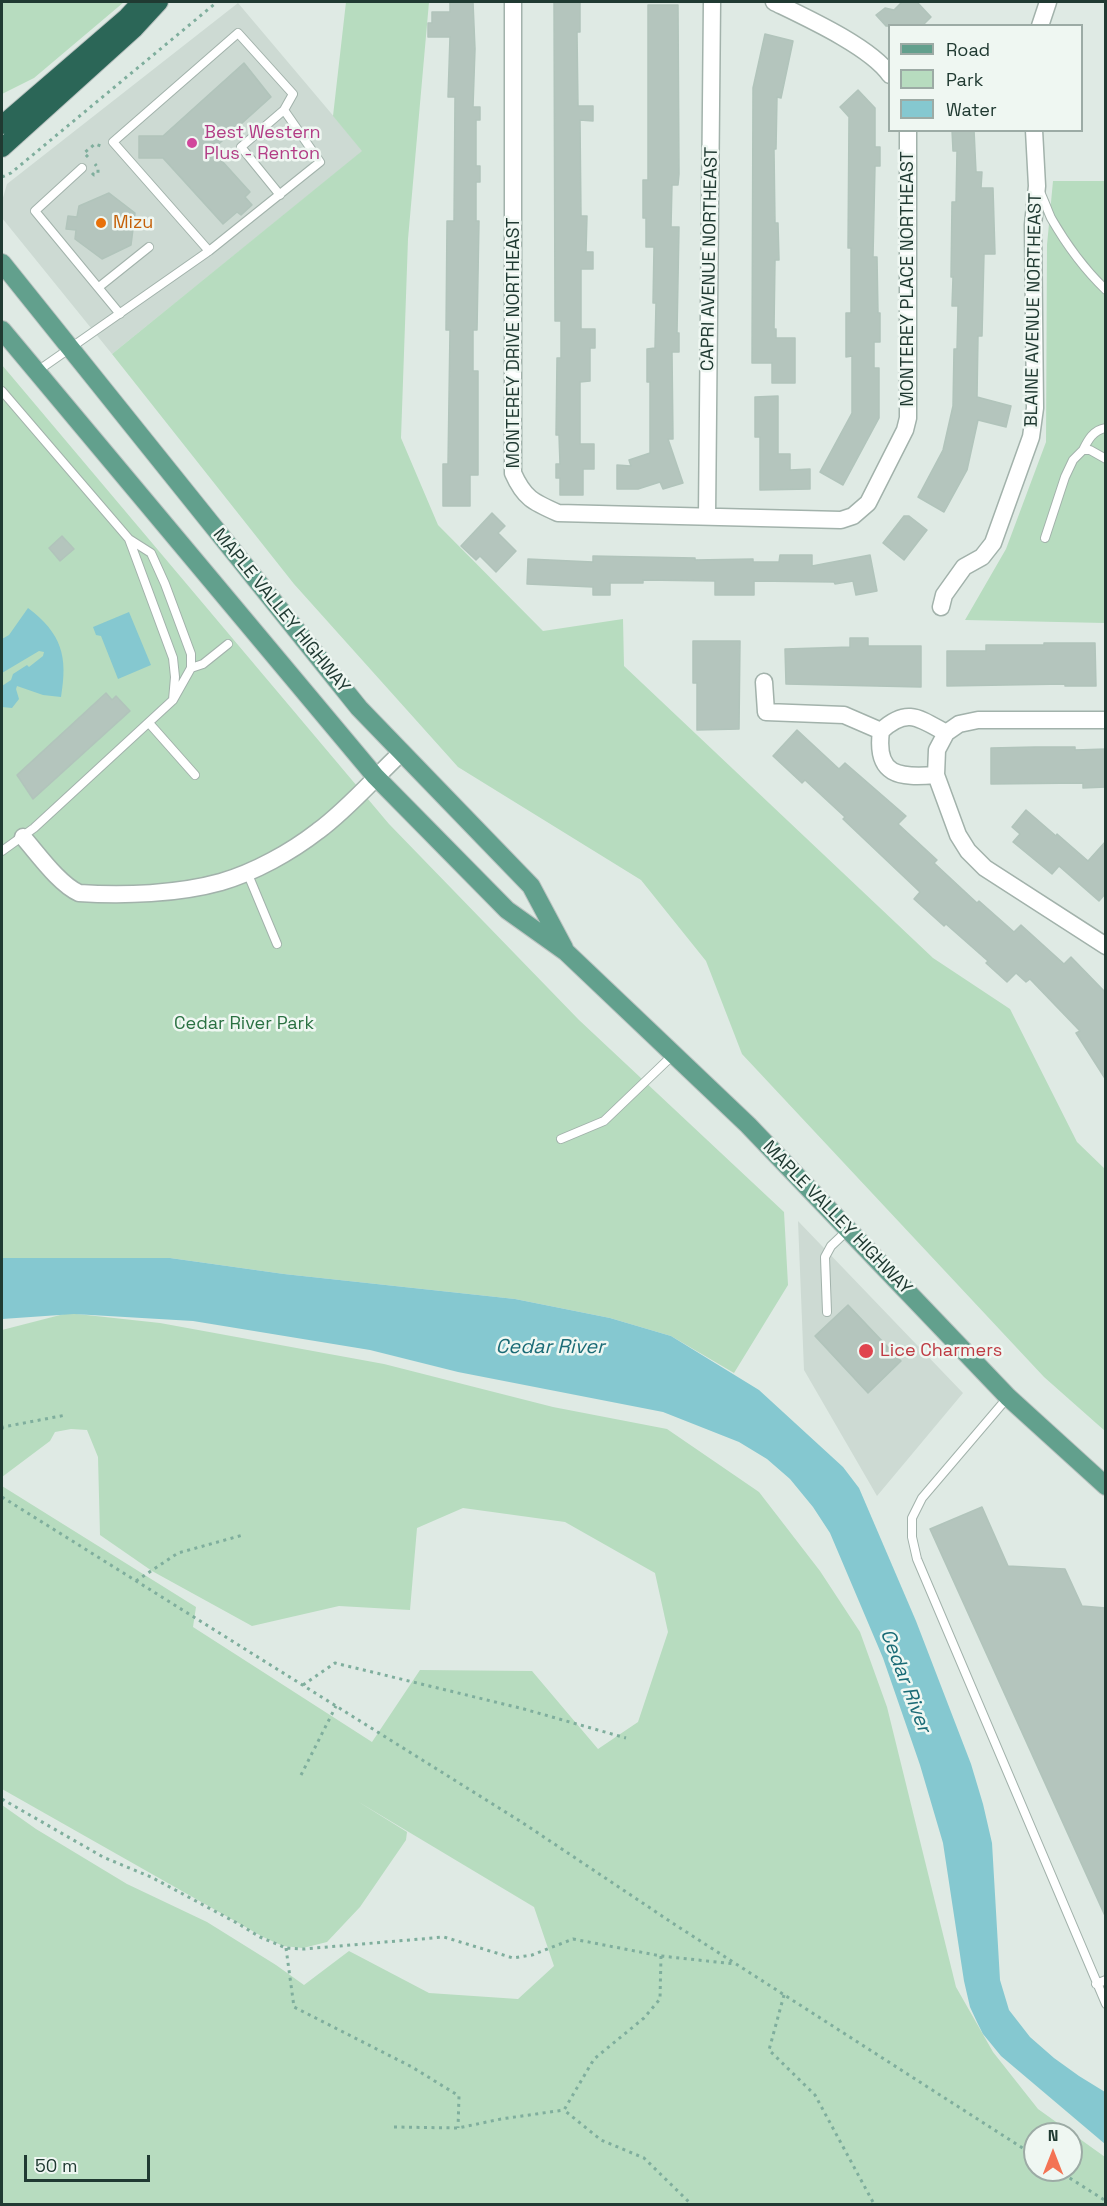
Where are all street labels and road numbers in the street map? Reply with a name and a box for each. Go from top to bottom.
street label: CAPRI AVENUE NORTHEAST [697,147,723,371]
street label: MONTEREY PLACE NORTHEAST [897,151,919,407]
street label: BLAINE AVENUE NORTHEAST [1021,193,1047,427]
street label: MONTEREY DRIVE NORTHEAST [503,217,525,469]
street label: MAPLE VALLEY HIGHWAY [208,524,354,698]
street label: MAPLE VALLEY HIGHWAY [758,1137,916,1299]

